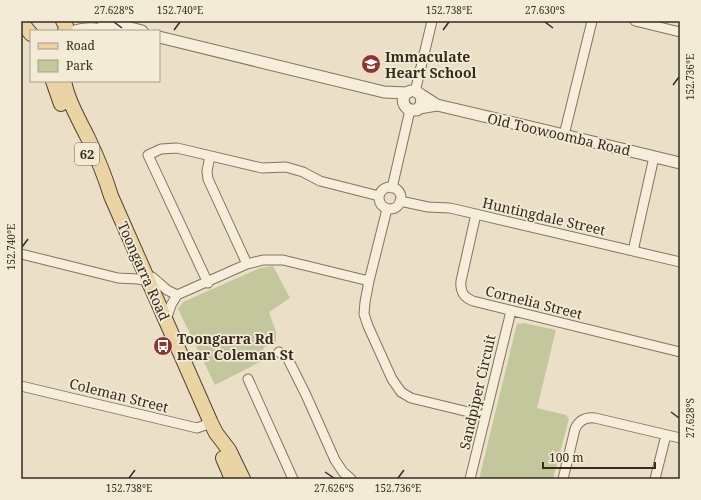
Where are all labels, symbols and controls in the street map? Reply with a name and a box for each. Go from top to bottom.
text: 27.628°S [94,3,134,17]
text: 152.740°E [157,3,203,17]
text: 152.738°E [426,3,472,17]
text: 27.630°S [525,3,565,17]
legend [30,30,160,82]
text: Road [66,37,96,54]
place label: Immaculate Heart School [385,47,477,82]
school or university icon: Immaculate Heart School [360,53,382,75]
text: 152.736°E [683,54,697,100]
text: Park [66,57,94,74]
street label: Old Toowoomba Road [486,108,633,160]
road number: 62 [75,143,99,165]
street label: Huntingdale Street [480,193,608,239]
street label: Toongarra Road [114,218,175,324]
text: 152.740°E [4,224,18,270]
street label: Cornelia Street [484,281,584,323]
place label: Toongarra Rd near Coleman St [177,329,294,364]
street label: Sandpiper Circuit [455,333,499,451]
bus stop icon: Toongarra Rd near Coleman St [152,335,174,357]
street label: Coleman Street [68,374,171,416]
text: 27.628°S [683,398,697,438]
scale bar [543,444,655,470]
text: 100 m [549,449,584,466]
text: 152.738°E [106,481,152,495]
text: 27.626°S [314,481,354,495]
text: 152.736°E [375,481,421,495]

